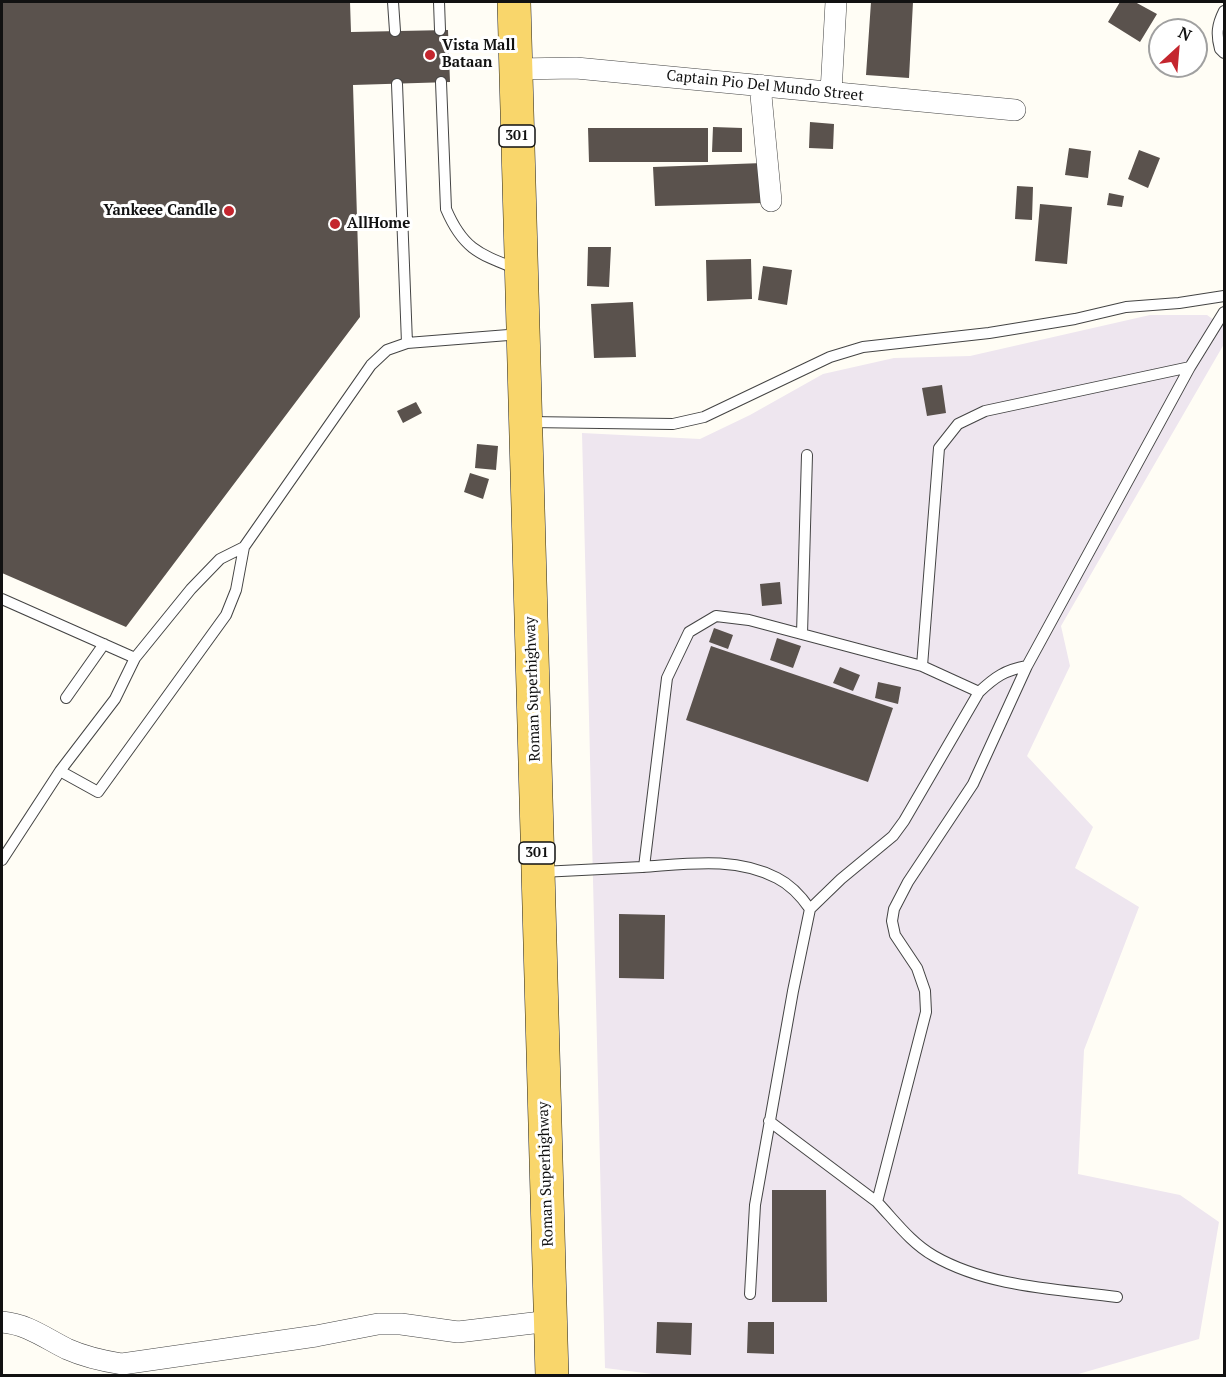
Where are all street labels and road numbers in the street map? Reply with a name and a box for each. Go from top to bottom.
street label: Captain Pio Del Mundo Street [665,67,865,105]
road number: 301 [499,125,535,147]
street label: Roman Superhighway [521,616,545,762]
road number: 301 [519,842,555,864]
street label: Roman Superhighway [534,1101,558,1247]

